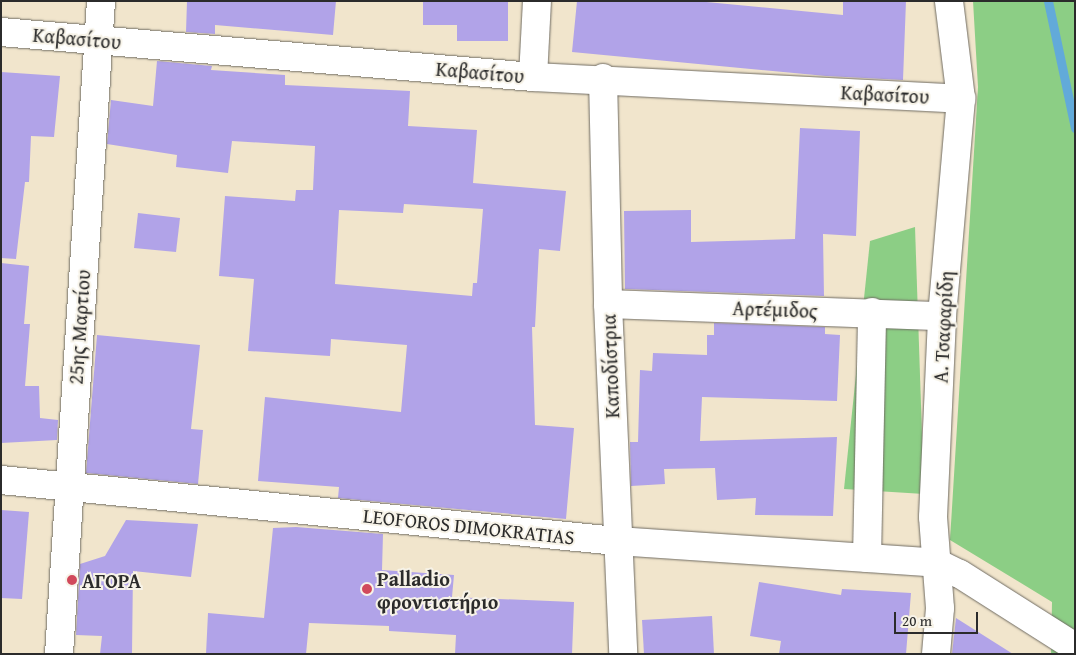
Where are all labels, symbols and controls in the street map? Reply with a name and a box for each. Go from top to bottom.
street label: Καβασίτου [32,22,122,54]
street label: Καβασίτου [435,56,525,88]
street label: Καβασίτου [840,80,930,108]
street label: 25ης Μαρτίου [63,269,95,385]
street label: Α. Τσαφαρίδη [928,270,958,384]
street label: Αρτέμιδος [732,296,818,322]
street label: Καποδίστρια [596,313,624,419]
street label: LEOFOROS DIMOKRATIAS [362,503,576,549]
place label: Palladio φροντιστήριο [377,566,498,613]
place label: ΑΓΟΡΑ [82,568,141,592]
marker: ΑΓΟΡΑ [66,574,78,586]
marker: Palladio φροντιστήριο [361,583,373,595]
scale bar [896,602,980,634]
text: 20 m [902,610,932,631]

